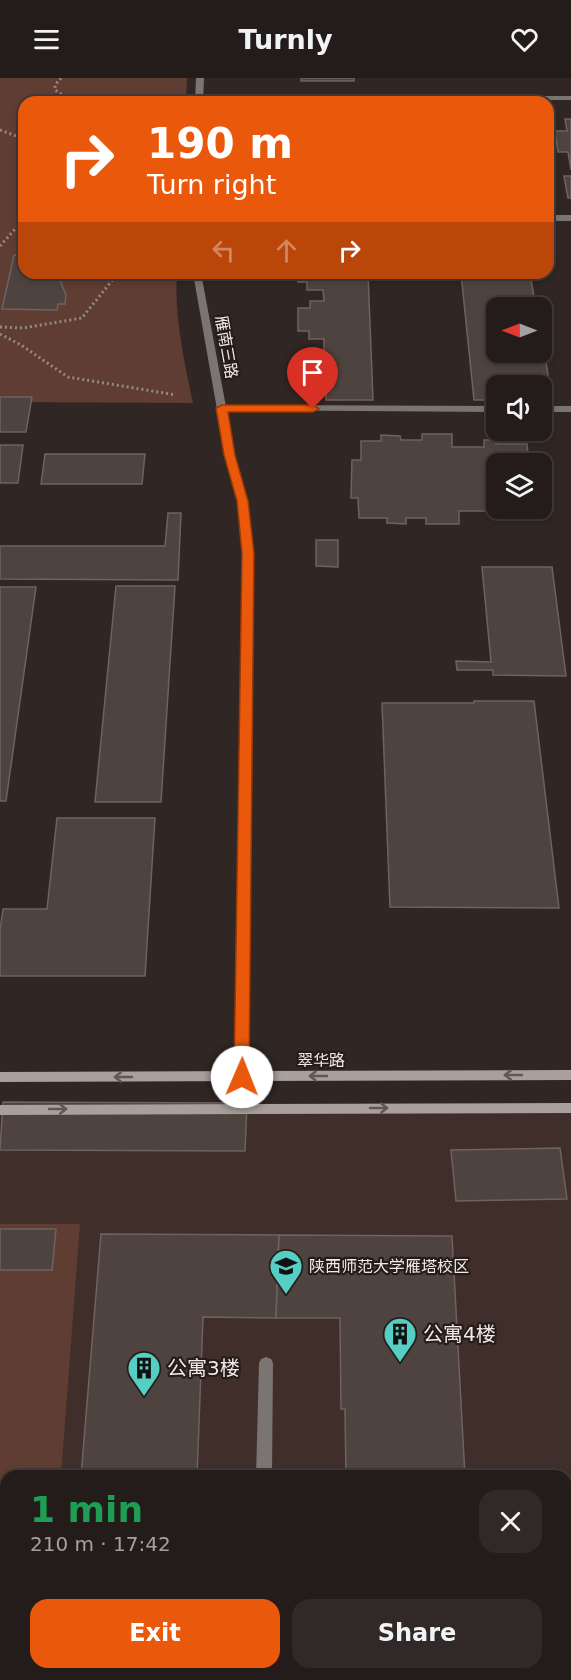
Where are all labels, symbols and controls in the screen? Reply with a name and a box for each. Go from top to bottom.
icon: menu [30,23,63,56]
icon: heart [508,23,541,56]
text: Turnly [238,24,333,55]
text: 190 m [147,119,293,168]
icon: right [48,120,126,198]
text: Turn right [147,169,276,200]
icon: left [207,234,240,267]
icon: ahead [270,234,303,267]
icon: right [333,234,366,267]
north arrow [486,297,552,363]
map controls [486,297,552,519]
street label: 雁南三路 [212,314,241,380]
pin [287,347,338,409]
icon: arrive [296,356,329,389]
button: sound [486,375,552,441]
button: layers [486,453,552,519]
position arrow [210,1045,274,1109]
street label: 翠华路 [297,1051,345,1070]
one-way arrow [503,1069,523,1081]
one-way arrow [308,1070,328,1082]
one-way arrow [113,1071,133,1083]
one-way arrow [369,1102,389,1114]
one-way arrow [48,1103,68,1115]
school or university icon: 陕西师范大学雁塔校区 [268,1248,304,1295]
place label: 陕西师范大学雁塔校区 [309,1257,469,1276]
building icon: 公寓4楼 [382,1316,418,1363]
place label: 公寓4楼 [423,1322,496,1346]
building icon: 公寓3楼 [126,1350,162,1397]
place label: 公寓3楼 [167,1356,240,1380]
text: 1 min [30,1489,143,1530]
button: close [479,1490,542,1553]
text: 210 m · 17:42 [30,1532,171,1556]
button: Exit [30,1599,280,1668]
button: Share [292,1599,542,1668]

